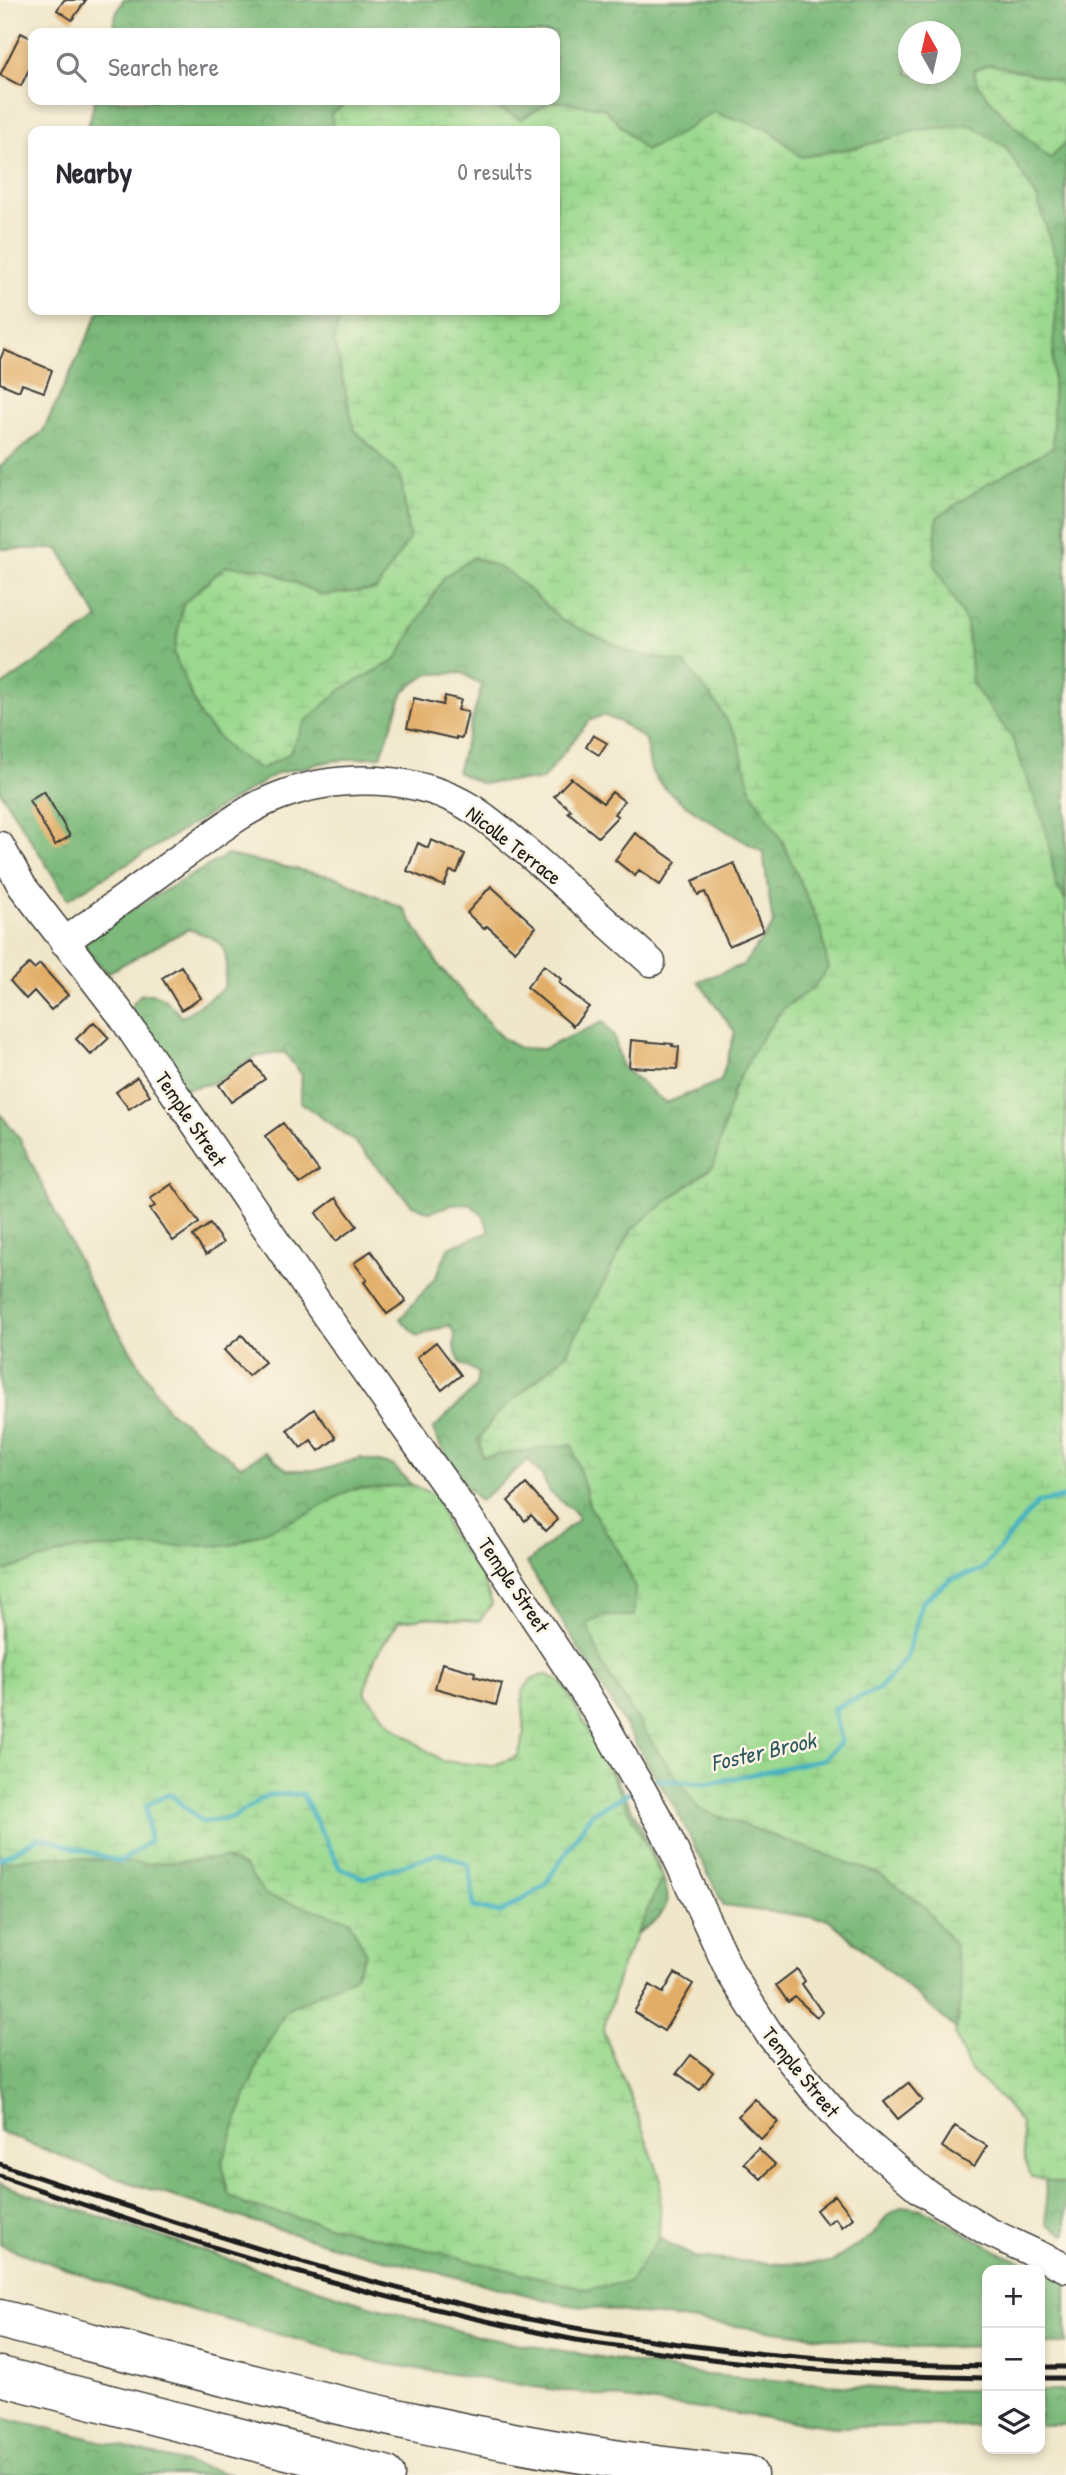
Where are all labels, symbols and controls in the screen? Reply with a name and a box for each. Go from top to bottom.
north arrow [898,21,961,84]
search box [28,28,560,105]
icon: search [52,48,90,86]
text: Search here [108,49,219,84]
text: Nearby [56,152,132,192]
text: 0 results [457,156,532,187]
street label: Nicolle Terrace [460,799,568,891]
street label: Temple Street [148,1066,234,1173]
street label: Temple Street [471,1532,557,1639]
water label: Foster Brook [708,1723,821,1778]
street label: Temple Street [755,2020,847,2124]
map controls [982,2265,1045,2454]
button: + [982,2265,1045,2328]
button: − [982,2328,1045,2391]
button: layers [982,2391,1045,2454]

